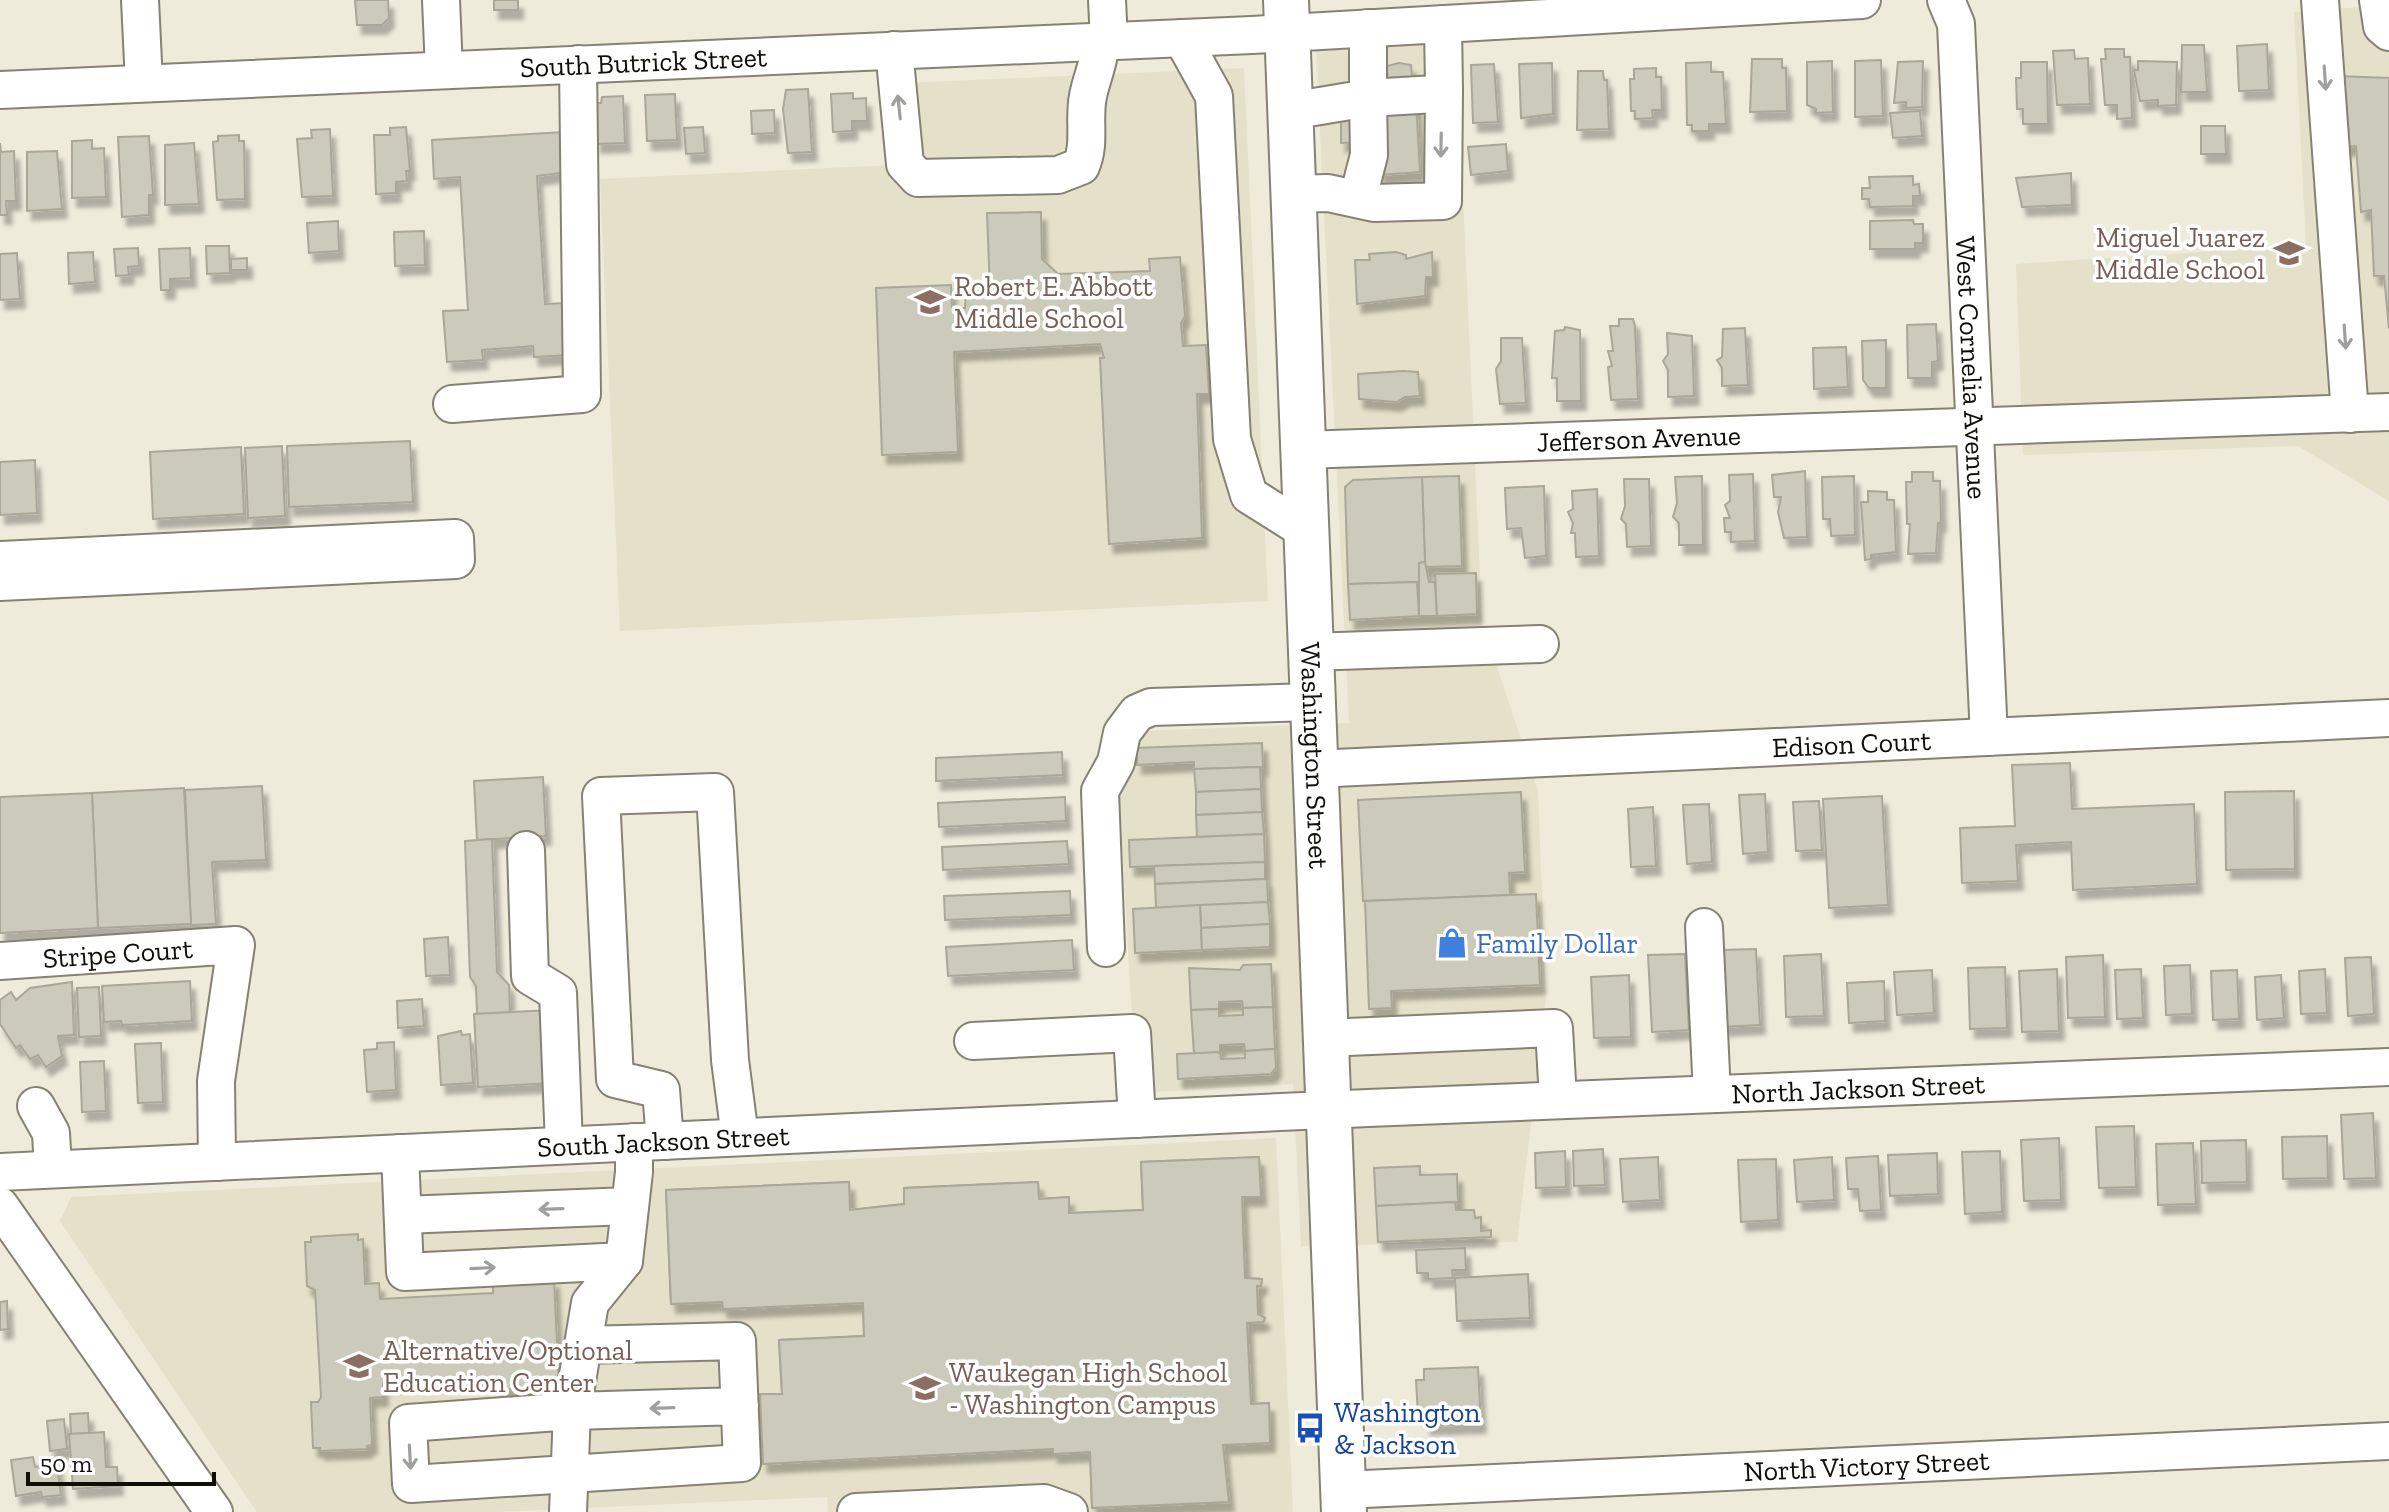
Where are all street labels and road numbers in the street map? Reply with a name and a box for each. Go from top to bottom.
street label: South Butrick Street [519,40,768,84]
street label: West Cornelia Avenue [1949,235,1994,500]
street label: Jefferson Avenue [1536,419,1741,459]
street label: Washington Street [1294,642,1335,870]
street label: Edison Court [1771,724,1932,764]
street label: Stripe Court [42,932,194,975]
street label: North Jackson Street [1731,1067,1986,1110]
street label: South Jackson Street [536,1119,791,1164]
street label: North Victory Street [1743,1444,1991,1488]

